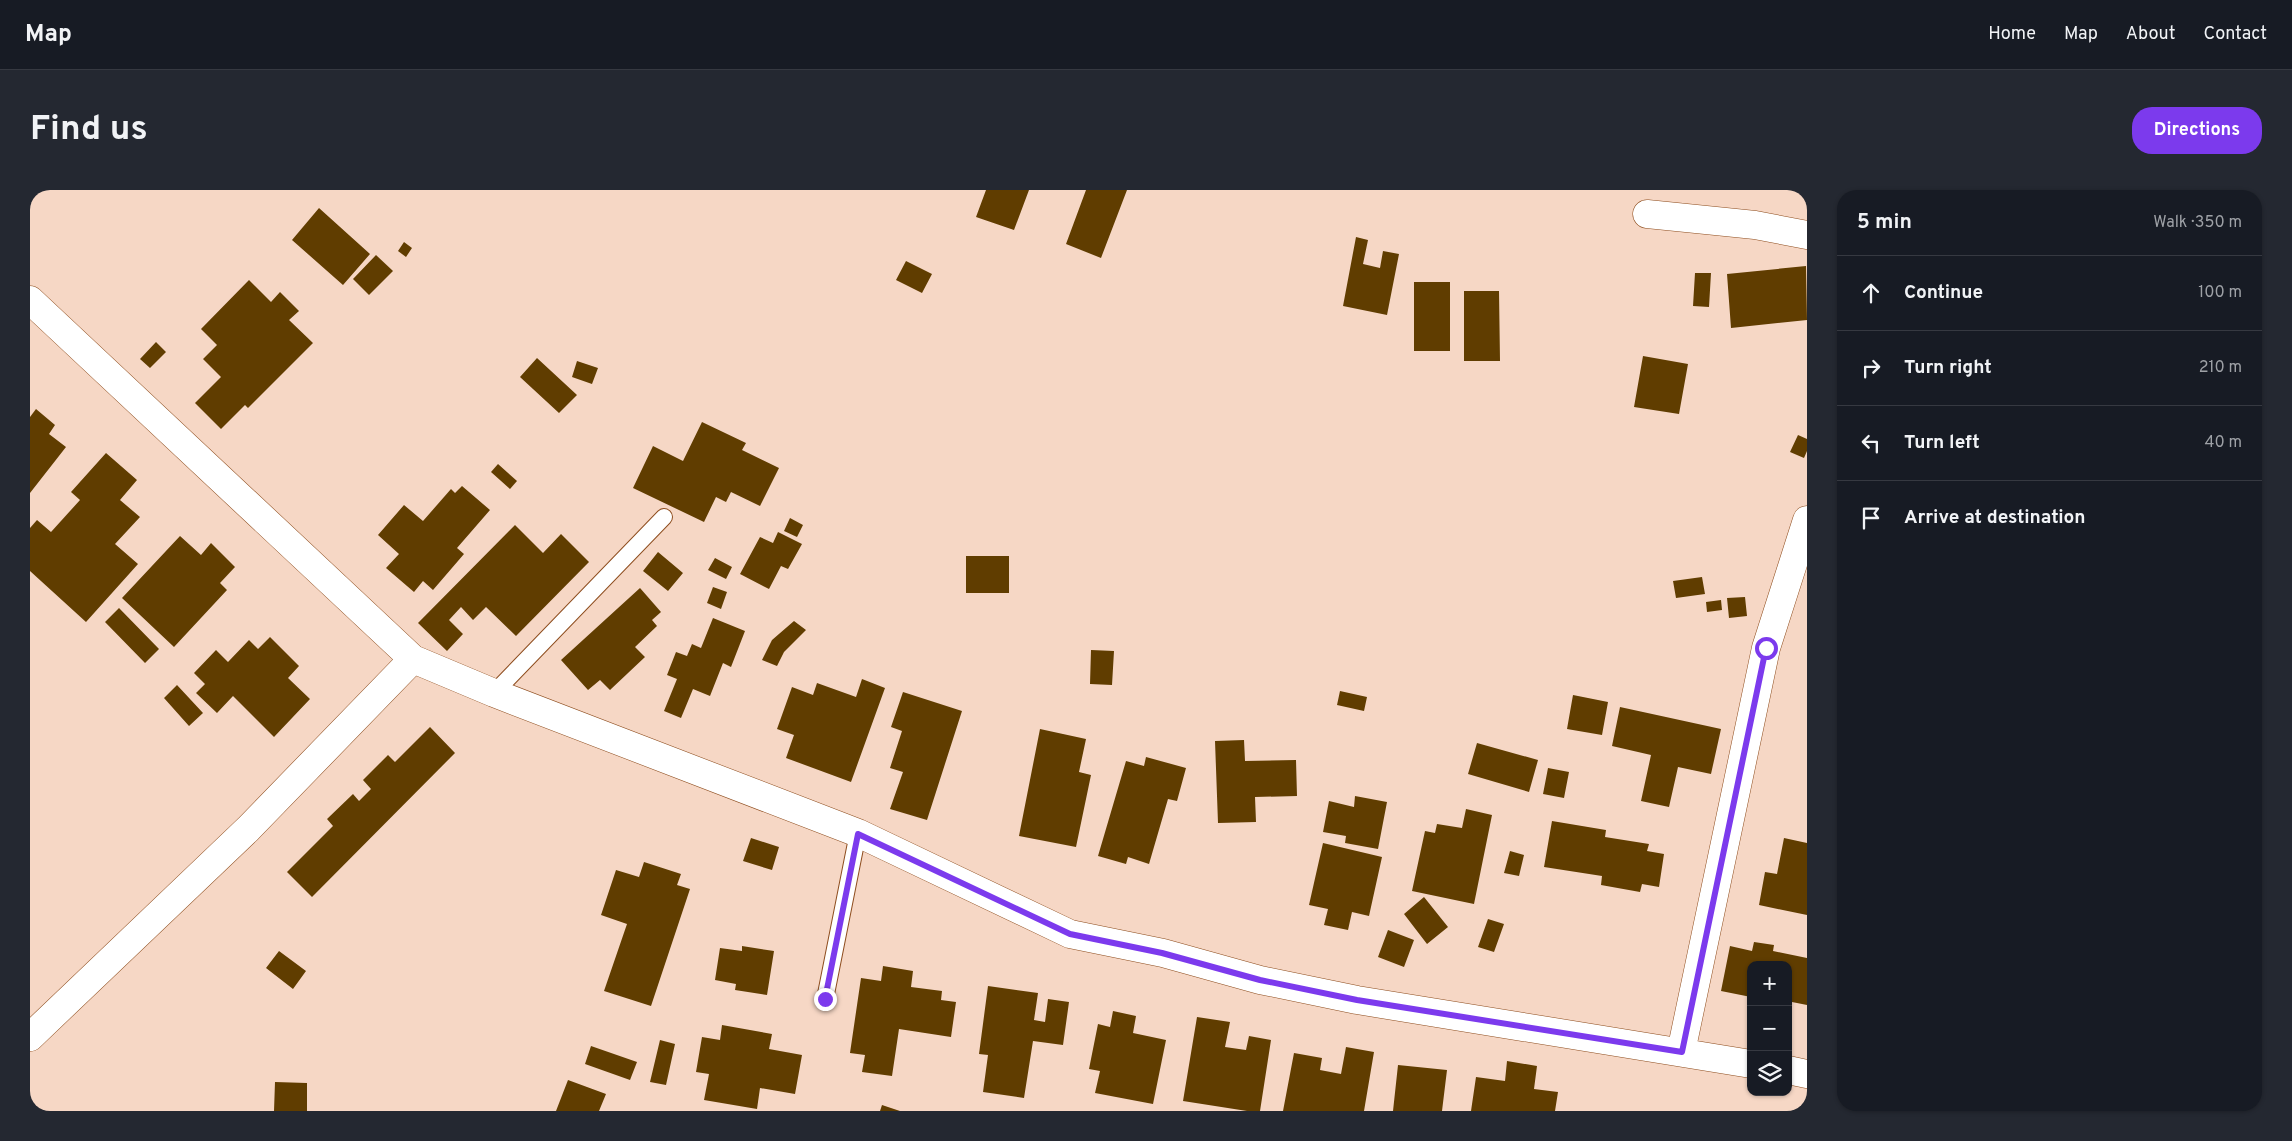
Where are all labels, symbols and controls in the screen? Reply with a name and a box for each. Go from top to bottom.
text: Map [25,20,72,50]
text: Home [1988,23,2036,46]
text: Map [2064,23,2098,46]
text: About [2126,23,2175,46]
text: Contact [2203,23,2267,46]
button: Directions [2132,107,2262,154]
text: Find us [30,108,148,152]
text: 5 min [1857,209,1912,236]
text: Walk · 350 m [2153,213,2242,233]
icon: ahead [1857,279,1885,307]
text: Continue [1904,281,1983,305]
text: 100 m [2198,283,2242,303]
icon: right [1857,354,1885,382]
text: Turn right [1904,356,1992,380]
text: 210 m [2199,358,2242,378]
icon: left [1857,429,1885,457]
text: Turn left [1904,431,1980,455]
text: 40 m [2204,433,2242,453]
icon: arrive [1857,504,1885,532]
text: Arrive at destination [1904,506,2085,530]
route start [1755,637,1778,660]
map controls [1747,961,1792,1096]
button: + [1747,961,1792,1006]
route end [814,988,837,1011]
button: − [1747,1006,1792,1051]
button: layers [1747,1051,1792,1096]

